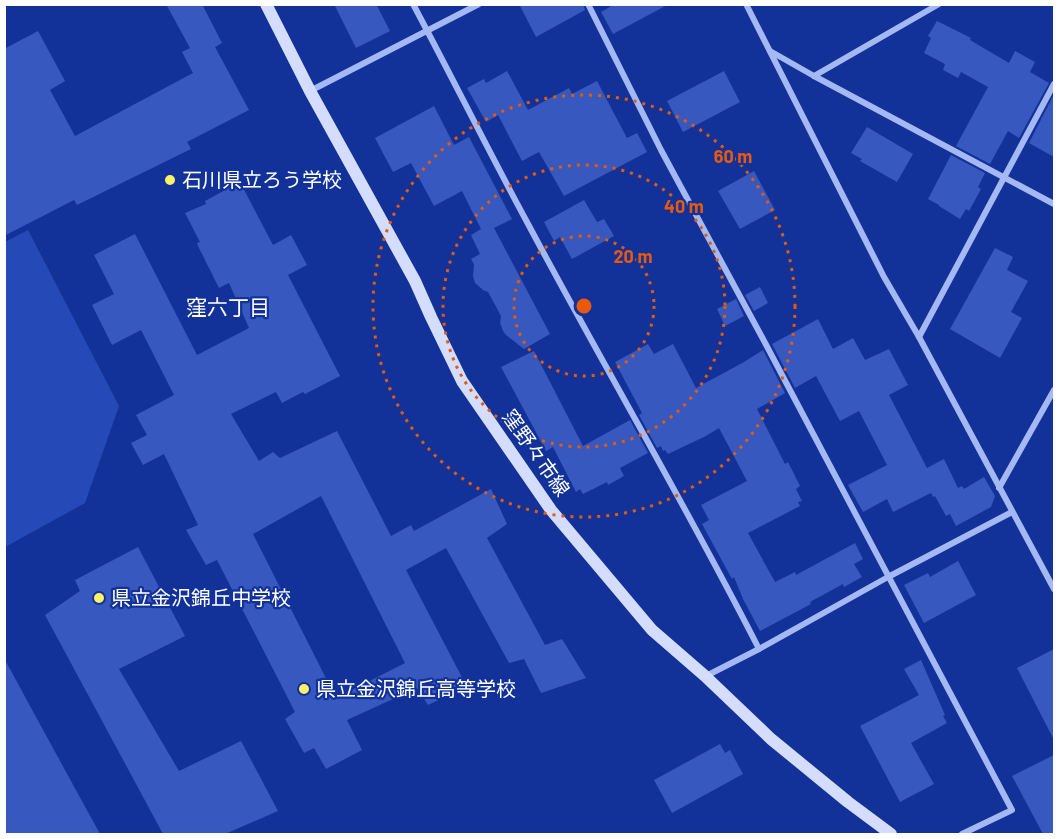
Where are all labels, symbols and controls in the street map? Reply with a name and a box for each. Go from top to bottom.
text: 60 m [714,145,752,167]
place label: 石川県立ろう学校 [182,167,342,191]
marker: 石川県立ろう学校 [163,173,177,187]
text: 40 m [664,195,704,217]
text: 20 m [614,245,652,267]
district label: 窪六丁目 [186,294,270,319]
centre of rings [574,296,594,316]
street label: 窪野々市線 [498,405,575,500]
place label: 県立金沢錦丘中学校 [111,585,291,609]
marker: 県立金沢錦丘中学校 [92,591,106,605]
place label: 県立金沢錦丘高等学校 [316,676,516,700]
marker: 県立金沢錦丘高等学校 [297,682,311,696]

